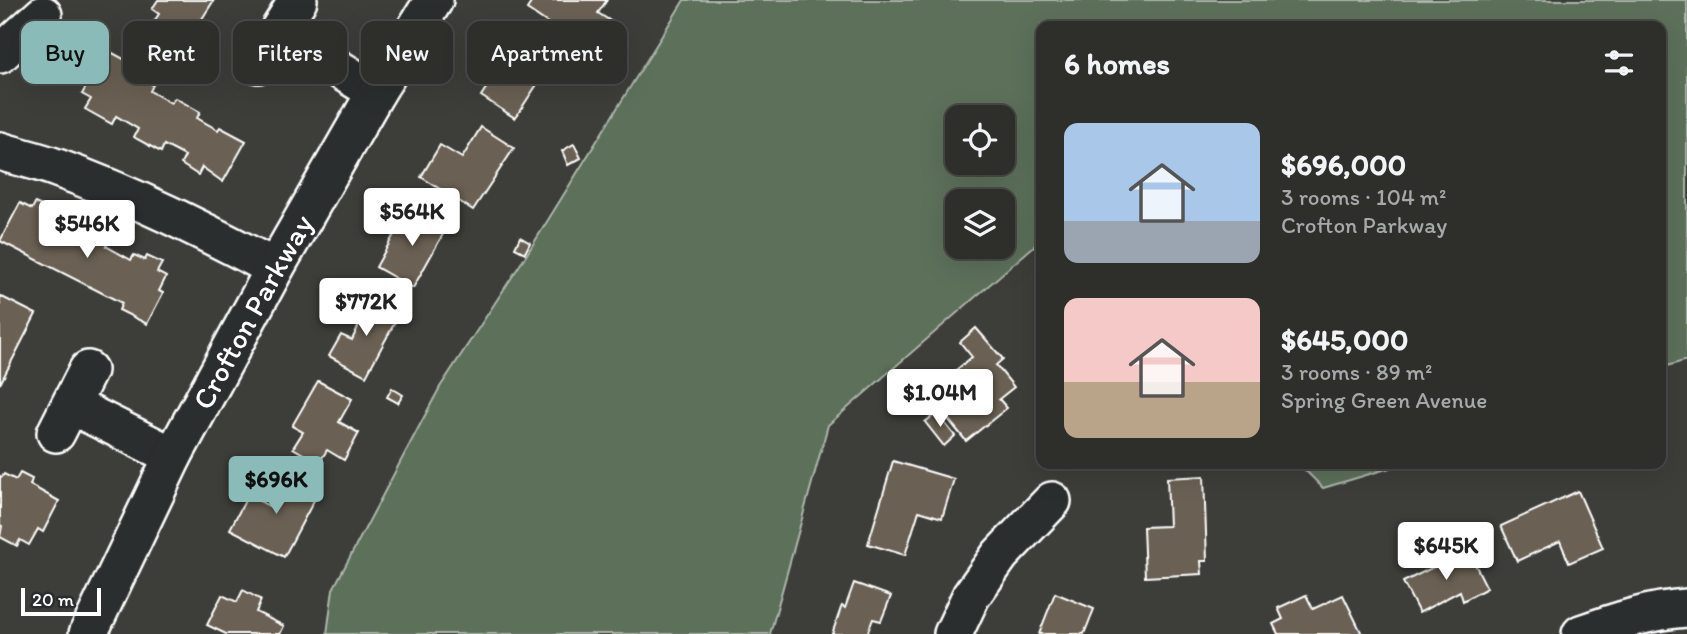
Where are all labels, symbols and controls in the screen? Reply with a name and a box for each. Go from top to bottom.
chip: Buy [21,21,109,84]
chip: Rent [123,21,219,84]
chip: Filters [233,21,347,84]
chip: New [361,21,453,84]
chip: Apartment [467,21,627,84]
icon: filters [1600,44,1638,82]
text: 6 homes [1064,45,1170,82]
map controls [945,105,1015,259]
button: locate [945,105,1015,175]
text: $696,000 [1281,146,1406,183]
icon: home [1120,151,1204,235]
text: 3 rooms · 104 m² [1281,183,1446,211]
pin: $564K [363,188,461,248]
button: layers [945,189,1015,259]
text: $564K [380,197,444,225]
pin: $546K [38,201,136,260]
street label: Crofton Parkway [184,207,321,415]
text: $546K [55,209,119,237]
text: Crofton Parkway [1281,211,1447,239]
pin: $772K [317,278,415,338]
text: $772K [335,287,397,315]
text: $645,000 [1281,321,1408,358]
icon: home [1120,326,1204,410]
text: 3 rooms · 89 m² [1281,358,1432,386]
pin: $1.04M [883,370,997,429]
text: $1.04M [903,378,977,406]
text: Spring Green Avenue [1281,386,1487,414]
pin: $696K [227,456,325,516]
text: $696K [245,465,307,493]
pin: $645K [1397,522,1495,582]
text: $645K [1414,531,1478,559]
scale bar [21,585,102,617]
text: 20 m [32,588,74,611]

